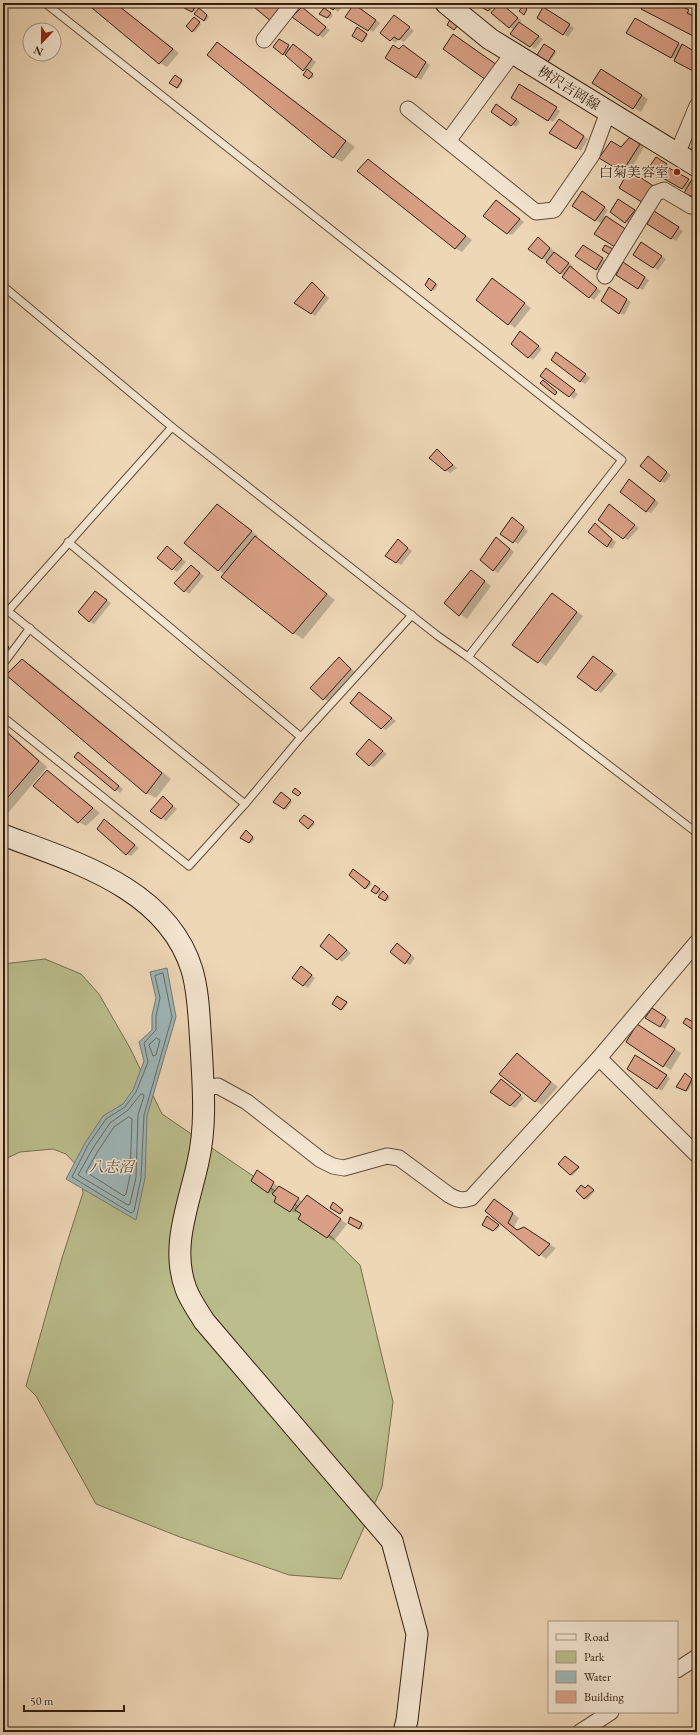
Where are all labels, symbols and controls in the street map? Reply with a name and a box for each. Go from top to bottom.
north arrow [22,22,62,62]
text: N [31,43,45,59]
street label: 桝沢吉岡線 [535,62,603,114]
place label: 白菊美容室 [599,163,669,181]
marker: 白菊美容室 [672,167,682,177]
water label: 八志沼 [88,1157,136,1176]
legend [548,1621,678,1713]
text: Road [584,1629,610,1645]
text: Park [584,1649,605,1665]
text: Water [584,1669,611,1685]
scale bar [24,1687,124,1713]
text: Building [584,1689,625,1705]
text: 50 m [30,1693,54,1709]

